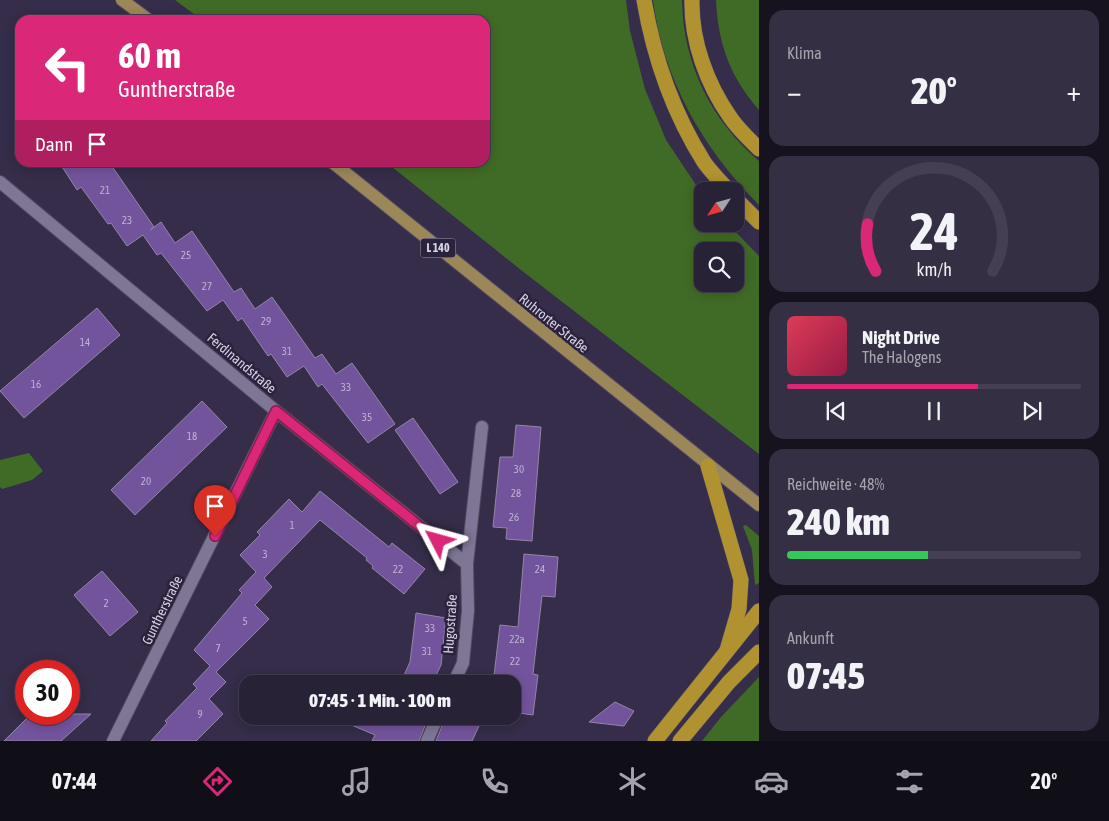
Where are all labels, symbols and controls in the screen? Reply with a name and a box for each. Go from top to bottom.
icon: left [35,35,100,100]
text: 60 m [118,35,181,75]
text: Klima [787,44,822,62]
text: 20° [911,69,957,112]
text: − [787,75,802,107]
text: + [1066,75,1081,107]
text: Guntherstraße [118,76,235,102]
icon: arrive [83,130,111,158]
text: Dann [35,133,73,155]
north arrow [694,182,744,232]
map controls [694,182,744,292]
house number: 21 [100,184,110,196]
text: 24 [910,201,958,261]
house number: 23 [122,214,132,226]
road number: L 140 [420,238,456,258]
button: search [694,242,744,292]
house number: 25 [181,249,191,261]
text: km/h [916,259,952,280]
house number: 27 [202,280,212,292]
street label: Ruhrorter Straße [516,290,592,356]
house number: 29 [261,315,271,327]
text: Night Drive [862,326,940,348]
street label: Ferdinandstraße [204,330,280,396]
house number: 14 [80,336,90,348]
house number: 31 [282,345,292,357]
text: The Halogens [862,348,942,366]
house number: 16 [31,378,41,390]
house number: 33 [341,381,351,393]
icon: previous [822,397,850,425]
icon: pause [920,397,948,425]
icon: next [1018,397,1046,425]
house number: 35 [362,411,372,423]
house number: 18 [187,430,197,442]
house number: 30 [514,463,524,475]
house number: 20 [141,475,151,487]
text: Reichweite · 48% [787,475,884,493]
pin [194,485,236,536]
house number: 28 [511,487,521,499]
icon: arrive [201,492,229,520]
text: 240 km [787,500,890,543]
house number: 26 [509,511,519,523]
position arrow [411,514,463,566]
house number: 1 [289,519,295,531]
house number: 3 [262,548,268,560]
house number: 22 [393,563,403,575]
house number: 24 [535,563,545,575]
street label: Guntherstraße [138,573,186,647]
street label: Hugostraße [440,594,460,654]
house number: 2 [103,597,109,609]
house number: 5 [242,615,248,627]
house number: 33 [425,622,435,634]
text: Ankunft [787,629,834,647]
house number: 22a [509,633,525,645]
house number: 7 [215,642,221,654]
house number: 31 [422,645,432,657]
text: 07:45 [787,654,865,697]
house number: 22 [510,655,520,667]
speed limit sign: 30 [15,660,80,725]
text: 07:45 · 1 Min. · 100 m [309,689,451,711]
house number: 9 [197,708,203,720]
icon: directions [200,764,235,799]
icon: music [339,764,374,799]
icon: phone [477,764,512,799]
icon: climate [615,764,650,799]
icon: car [754,764,789,799]
icon: filters [892,764,927,799]
text: 07:44 [52,768,97,794]
text: 20° [1030,768,1057,794]

